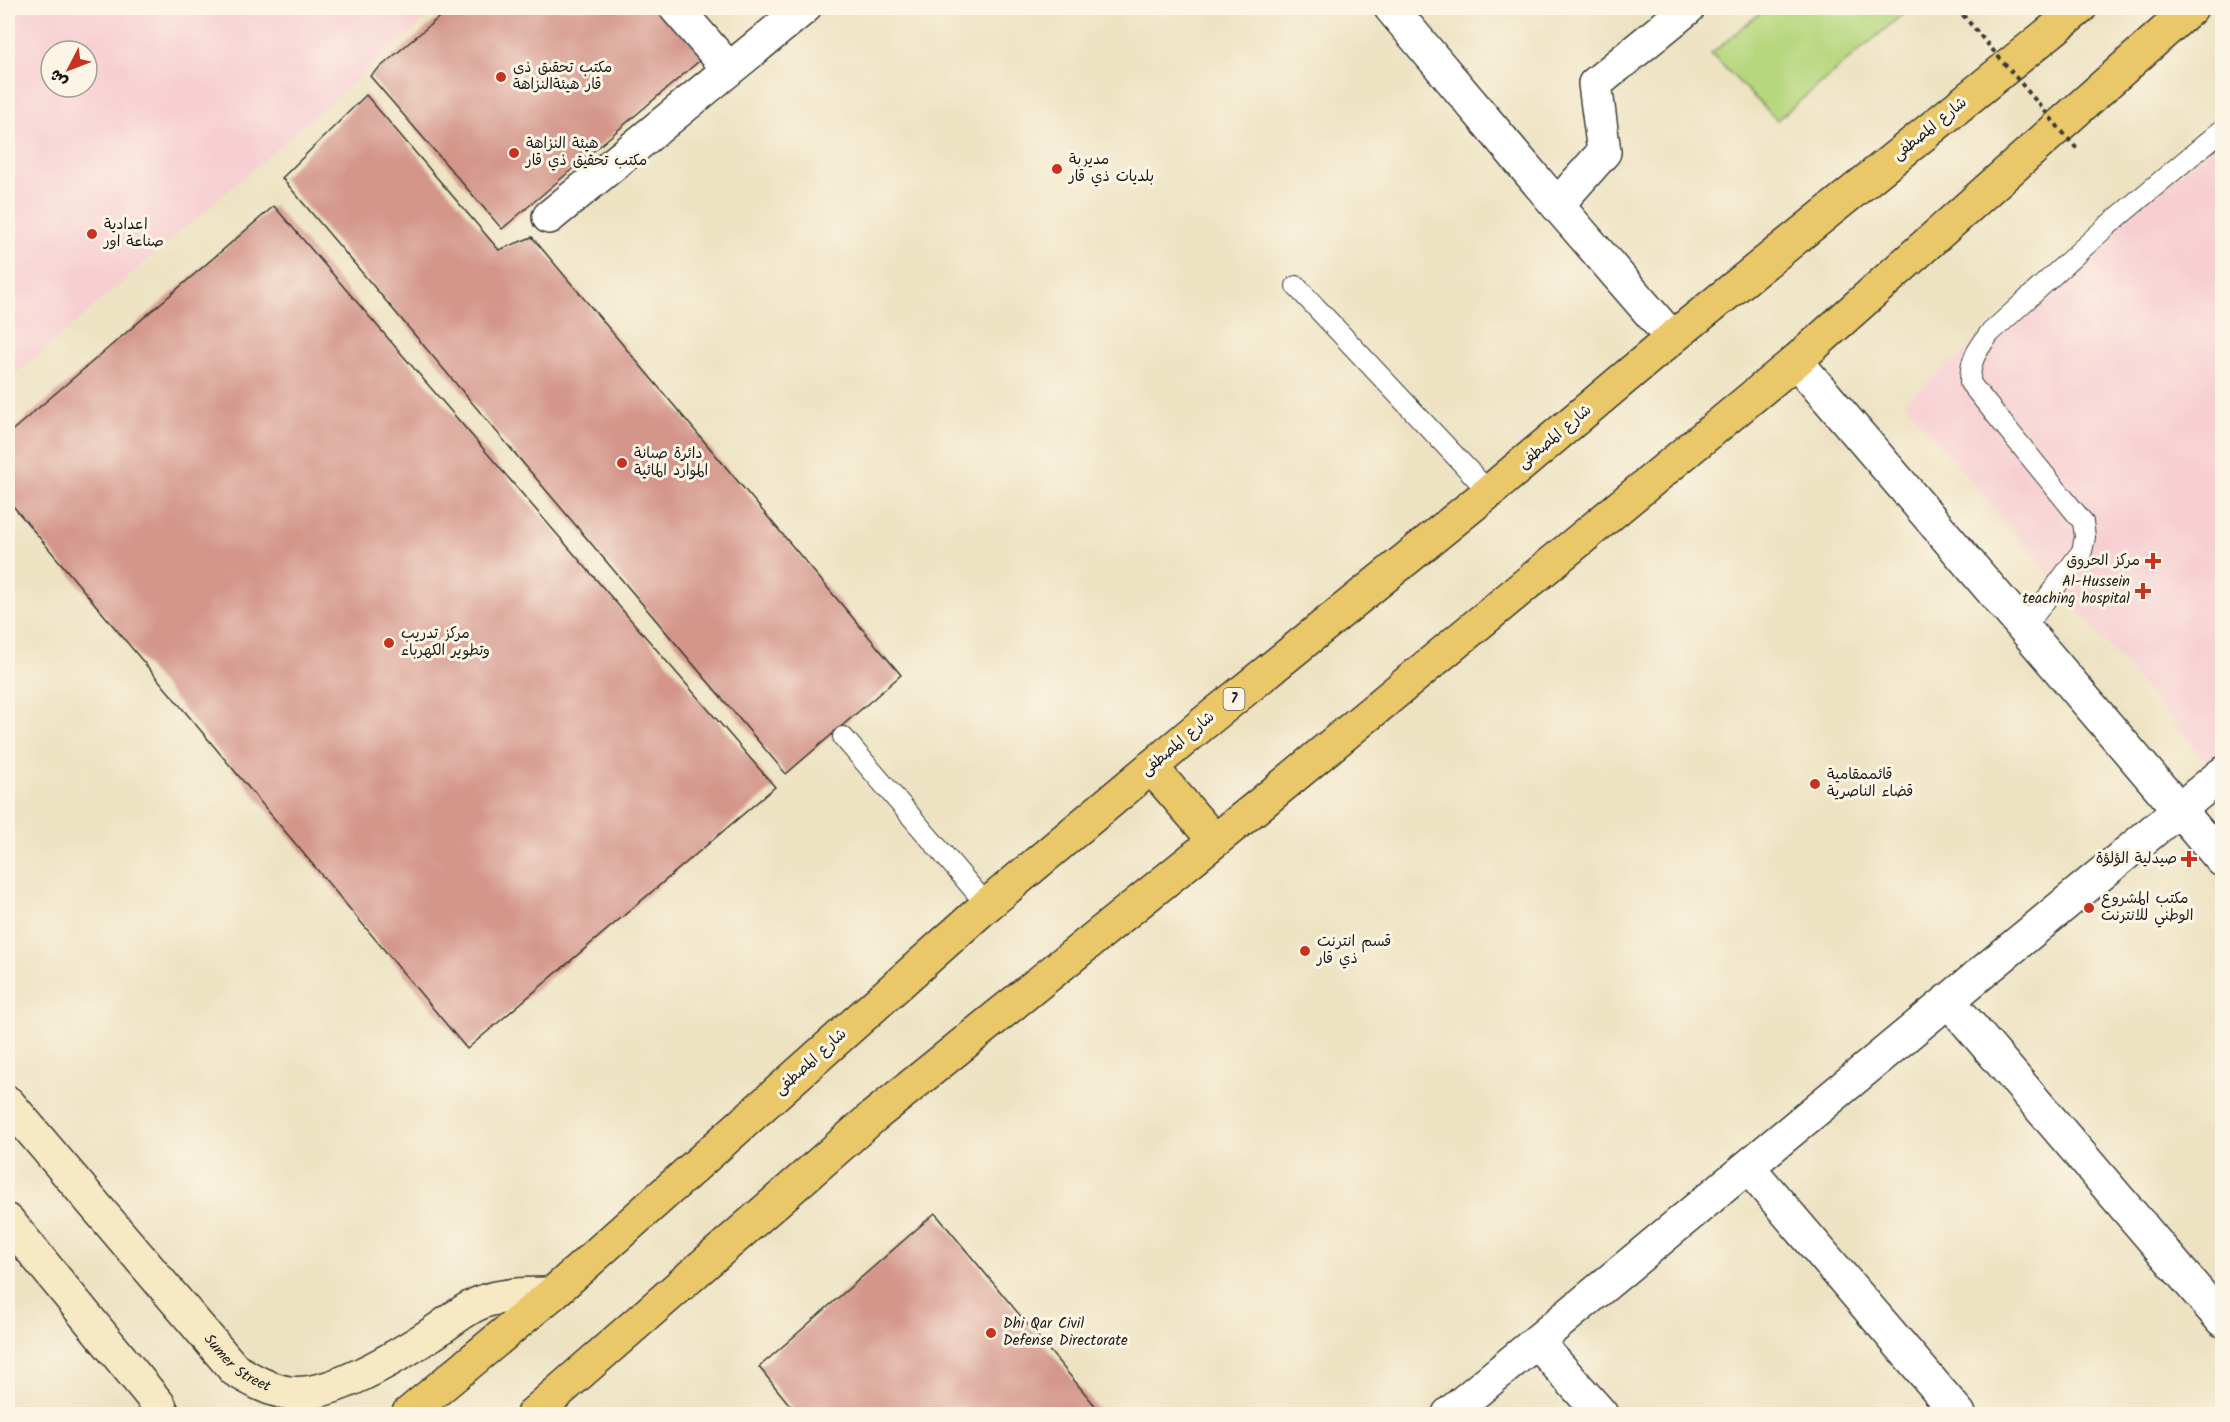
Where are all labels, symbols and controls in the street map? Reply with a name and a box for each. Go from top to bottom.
north arrow [39,39,99,99]
place label: مكتب تحقيق ذي قار هيئةالنزاهة [513,56,612,97]
text: ش [44,63,74,93]
marker: مكتب تحقيق ذي قار هيئةالنزاهة [494,70,508,84]
street label: شارع المصطفى [1887,91,1973,167]
place label: هيئة النزاهة مكتب تحقيق ذي قار [525,132,647,173]
marker: هيئة النزاهة مكتب تحقيق ذي قار [507,146,521,160]
place label: مديرية بلديات ذي قار [1068,148,1154,189]
marker: مديرية بلديات ذي قار [1050,162,1064,176]
place label: اعدادية صناعة اور [103,213,164,254]
marker: اعدادية صناعة اور [85,227,99,241]
street label: شارع المصطفى [1513,399,1597,475]
place label: دائرة صيانة الموارد المائية [634,442,708,483]
marker: دائرة صيانة الموارد المائية [615,456,629,470]
place label: مركز الحروق [2066,549,2140,573]
marker: مركز الحروق [2144,552,2162,570]
place label: Al-Hussein teaching hospital [2023,570,2130,611]
marker: Al-Hussein teaching hospital [2134,582,2152,600]
place label: مركز تدريب وتطوير الكهرباء [401,622,490,663]
marker: مركز تدريب وتطوير الكهرباء [382,636,396,650]
road number: 7 [1224,688,1244,710]
street label: شارع المصطفى [1136,706,1220,782]
place label: قائممقامية قضاء الناصرية [1827,763,1913,804]
marker: قائممقامية قضاء الناصرية [1808,777,1822,791]
place label: صيدلية الؤلؤة [2096,847,2177,871]
marker: صيدلية الؤلؤة [2182,852,2196,866]
place label: مكتب المشروع الوطني للانترنت [2101,887,2193,928]
marker: مكتب المشروع الوطني للانترنت [2082,901,2096,915]
place label: قسم انترنت ذي قار [1316,930,1391,971]
marker: قسم انترنت ذي قار [1298,944,1312,958]
street label: شارع المصطفى [769,1023,853,1101]
place label: Dhi Qar Civil Defense Directorate [1003,1312,1128,1353]
marker: Dhi Qar Civil Defense Directorate [984,1326,998,1340]
street label: Sumer Street [197,1329,274,1399]

